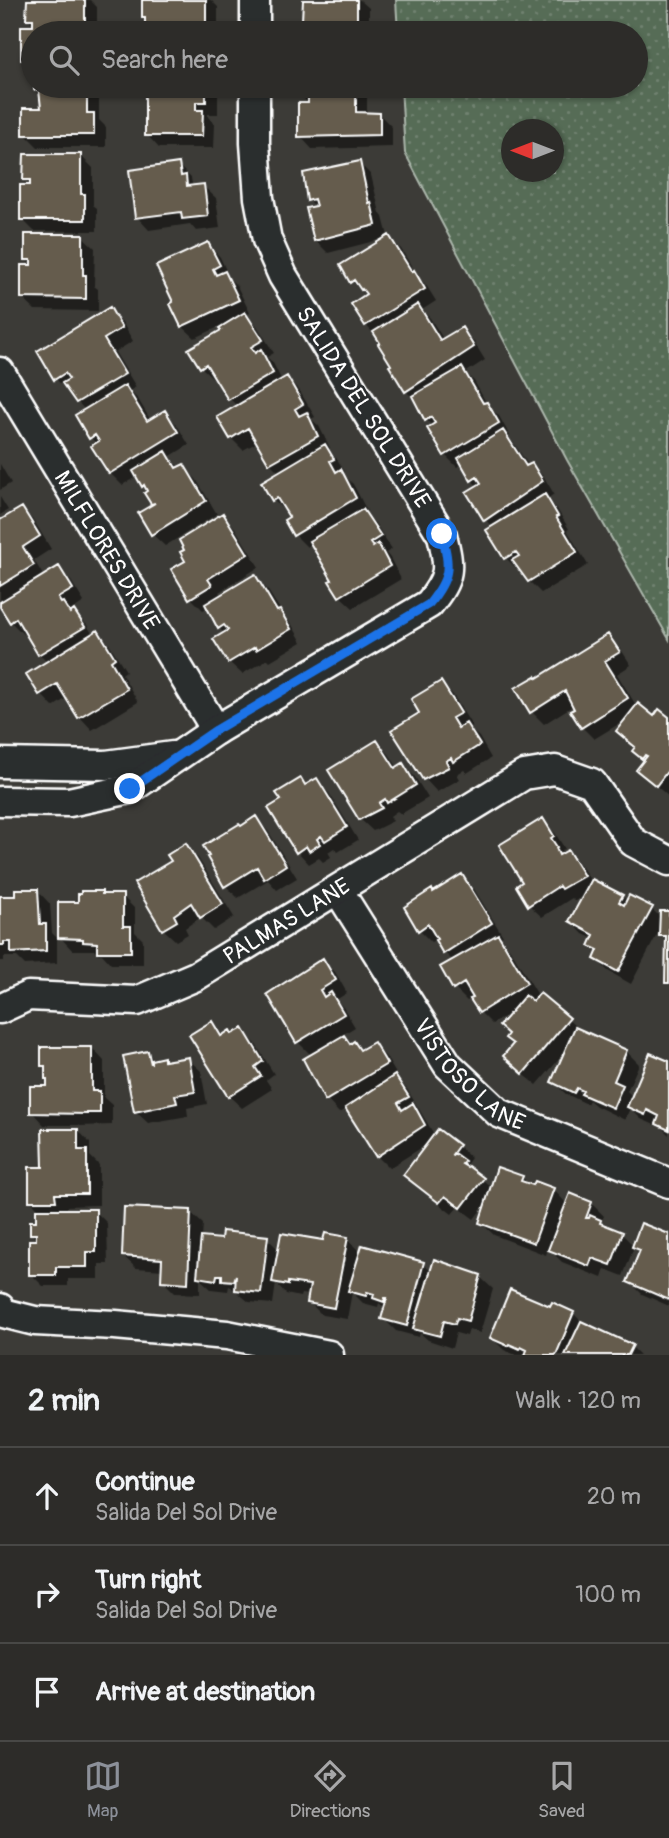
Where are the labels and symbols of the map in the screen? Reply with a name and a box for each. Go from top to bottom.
north arrow [501,119,564,182]
street label: SALIDA DEL SOL DRIVE [290,301,437,514]
street label: MILFLORES DRIVE [48,465,166,635]
route start [426,518,457,549]
route end [114,773,145,804]
street label: PALMAS LANE [218,871,355,971]
street label: VISTOSO LANE [407,1013,529,1137]

